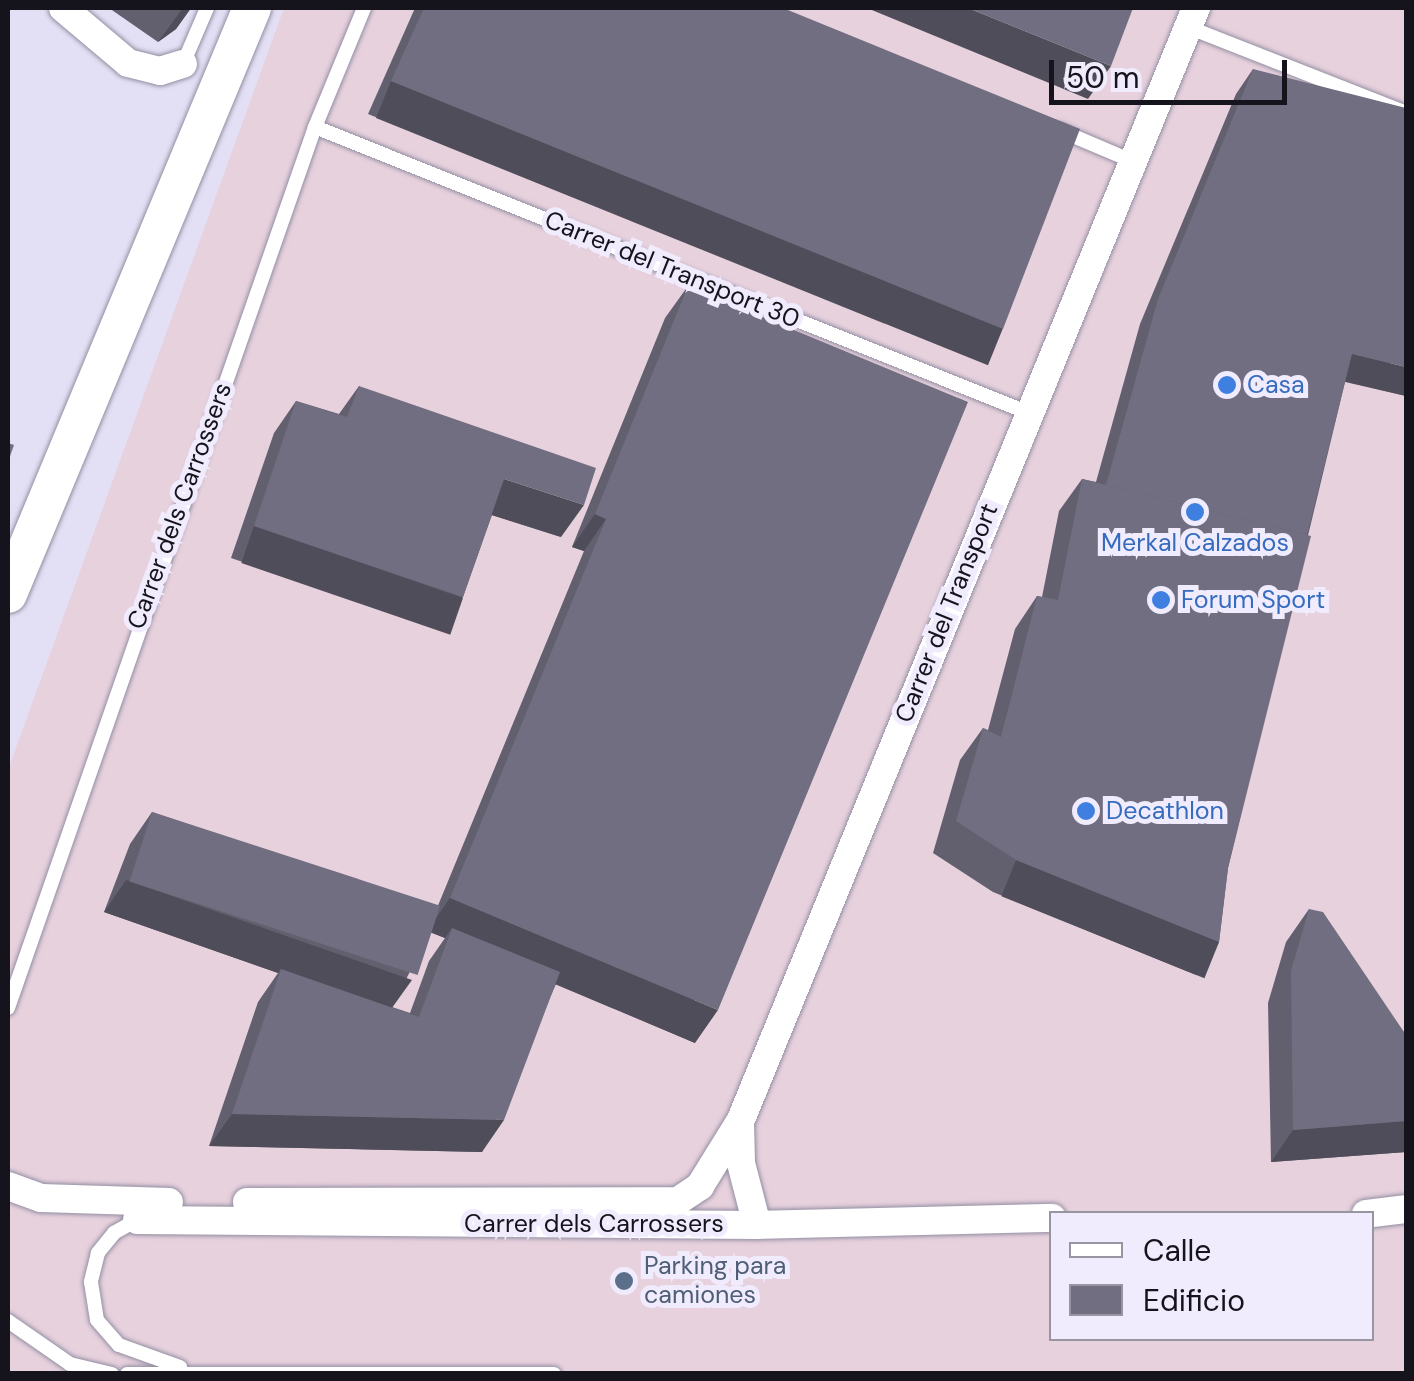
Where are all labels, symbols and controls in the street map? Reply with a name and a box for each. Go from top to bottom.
scale bar [1054,40,1292,102]
text: 50 m [1066,58,1140,97]
street label: Carrer del Transport 30 [540,205,804,335]
place label: Casa [1247,370,1305,400]
marker: Casa [1216,374,1238,396]
street label: Carrer dels Carrossers [121,379,239,633]
street label: Carrer del Transport [889,499,1005,727]
marker: Merkal Calzados [1184,501,1206,523]
place label: Merkal Calzados [1101,528,1289,558]
place label: Forum Sport [1181,585,1325,615]
marker: Forum Sport [1150,589,1172,611]
place label: Decathlon [1106,796,1224,826]
marker: Decathlon [1075,800,1097,822]
street label: Carrer dels Carrossers [464,1209,724,1239]
legend [1049,1211,1374,1341]
text: Calle [1143,1231,1211,1270]
place label: Parking para camiones [644,1252,786,1311]
marker: Parking para camiones [613,1270,635,1292]
text: Edificio [1143,1281,1245,1320]

